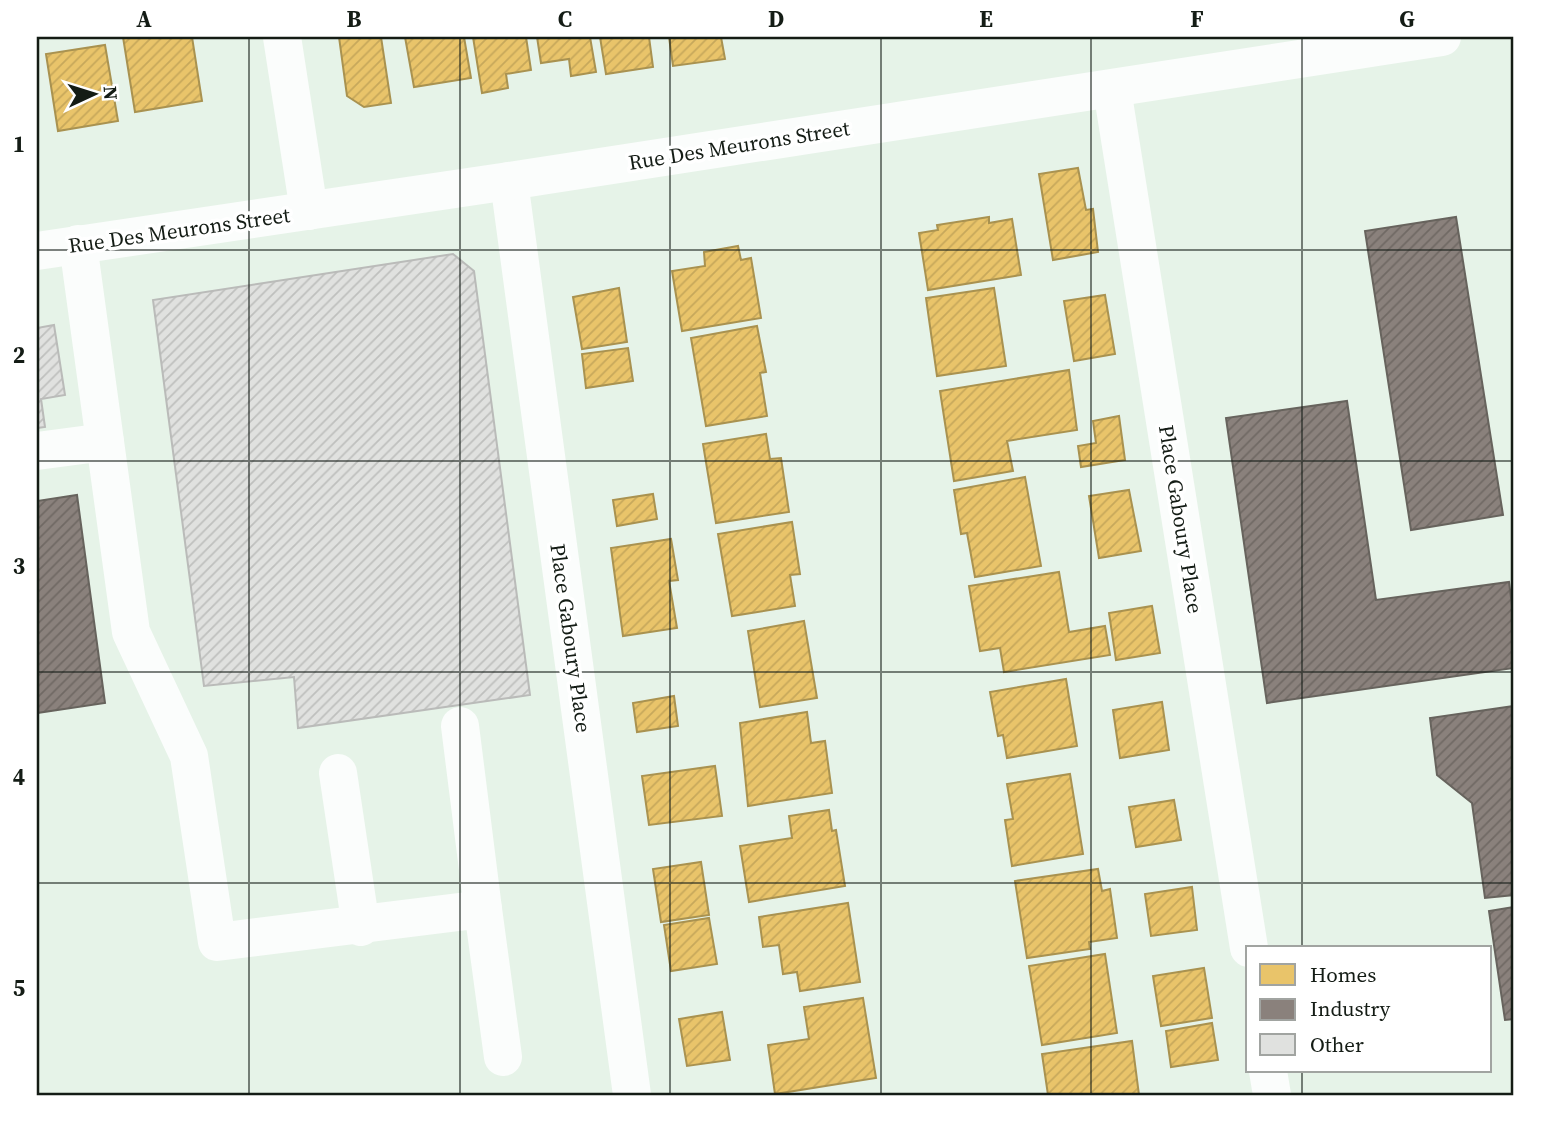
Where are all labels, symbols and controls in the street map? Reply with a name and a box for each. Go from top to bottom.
text: A [136,3,152,35]
text: B [347,3,362,35]
text: C [558,3,572,35]
text: D [768,3,784,35]
text: E [979,3,993,35]
text: F [1190,3,1204,35]
text: G [1399,3,1415,35]
north arrow [60,60,130,130]
text: N [98,85,124,101]
street label: Rue Des Meurons Street [626,113,852,177]
text: 1 [13,128,25,160]
street label: Rue Des Meurons Street [66,200,292,260]
text: 2 [13,339,25,371]
street label: Place Gaboury Place [1152,423,1210,615]
street label: Place Gaboury Place [543,542,599,734]
text: 3 [13,550,25,582]
text: 4 [13,761,25,793]
legend [1246,946,1492,1072]
text: Homes [1310,960,1376,989]
text: 5 [13,972,25,1004]
text: Industry [1310,994,1390,1023]
text: Other [1310,1030,1364,1059]

